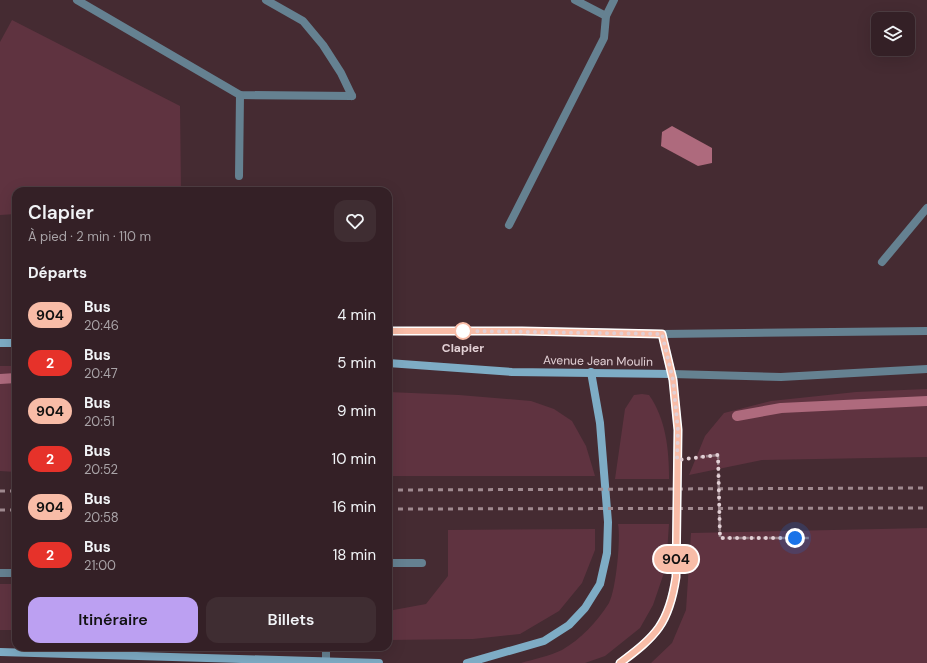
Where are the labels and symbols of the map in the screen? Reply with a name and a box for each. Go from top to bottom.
marker: Clapier [454,322,472,340]
place label: Clapier [442,340,484,356]
street label: Avenue Jean Moulin [543,352,653,370]
your location [785,528,805,548]
line badge: 904 [653,546,699,572]

